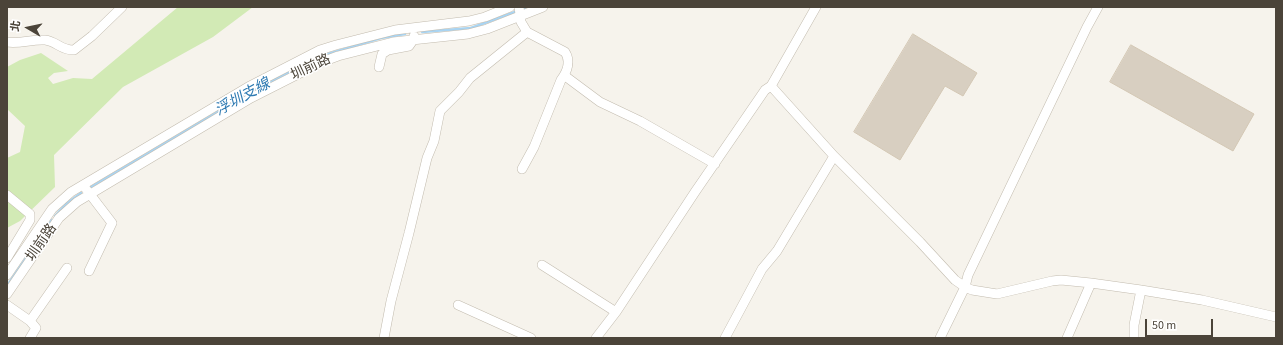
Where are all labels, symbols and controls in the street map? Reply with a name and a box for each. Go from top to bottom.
north arrow [8,8,48,48]
text: 北 [7,19,24,33]
street label: 圳前路 [288,52,334,84]
water label: 浮圳支線 [212,76,274,120]
street label: 圳前路 [23,221,61,265]
scale bar [1147,311,1215,337]
text: 50 m [1152,317,1176,334]

